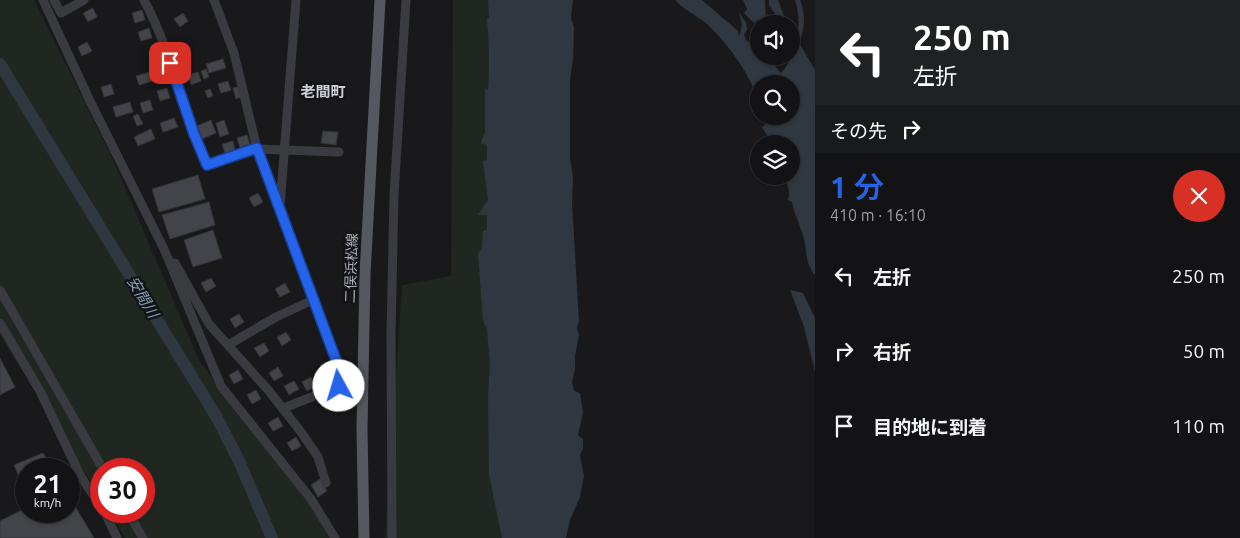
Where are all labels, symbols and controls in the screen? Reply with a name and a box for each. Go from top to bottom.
map controls [750,15,800,185]
button: sound [750,15,800,65]
text: 250 m [913,17,1011,57]
icon: left [830,20,895,85]
pin [149,42,191,84]
icon: arrive [156,49,184,77]
text: 左折 [913,63,957,88]
button: search [750,75,800,125]
district label: 老間町 [300,83,346,100]
icon: right [897,115,925,143]
text: その先 [830,120,887,142]
button: layers [750,135,800,185]
text: 1 分 [830,170,884,204]
button: close [1173,170,1225,222]
text: 410 m · 16:10 [830,206,926,224]
street label: 二俣浜松線 [342,233,360,303]
icon: left [830,262,858,290]
text: 250 m [1172,265,1225,287]
text: 左折 [873,266,911,288]
water label: 安間川 [124,273,163,322]
icon: right [830,337,858,365]
text: 50 m [1183,340,1225,362]
text: 右折 [873,341,911,363]
position arrow [312,359,364,411]
icon: arrive [830,412,858,440]
text: 110 m [1172,415,1225,437]
text: 目的地に到着 [873,416,987,438]
speed limit sign: 30 [90,458,155,523]
text: 21 [33,470,62,498]
text: km/h [34,496,61,509]

